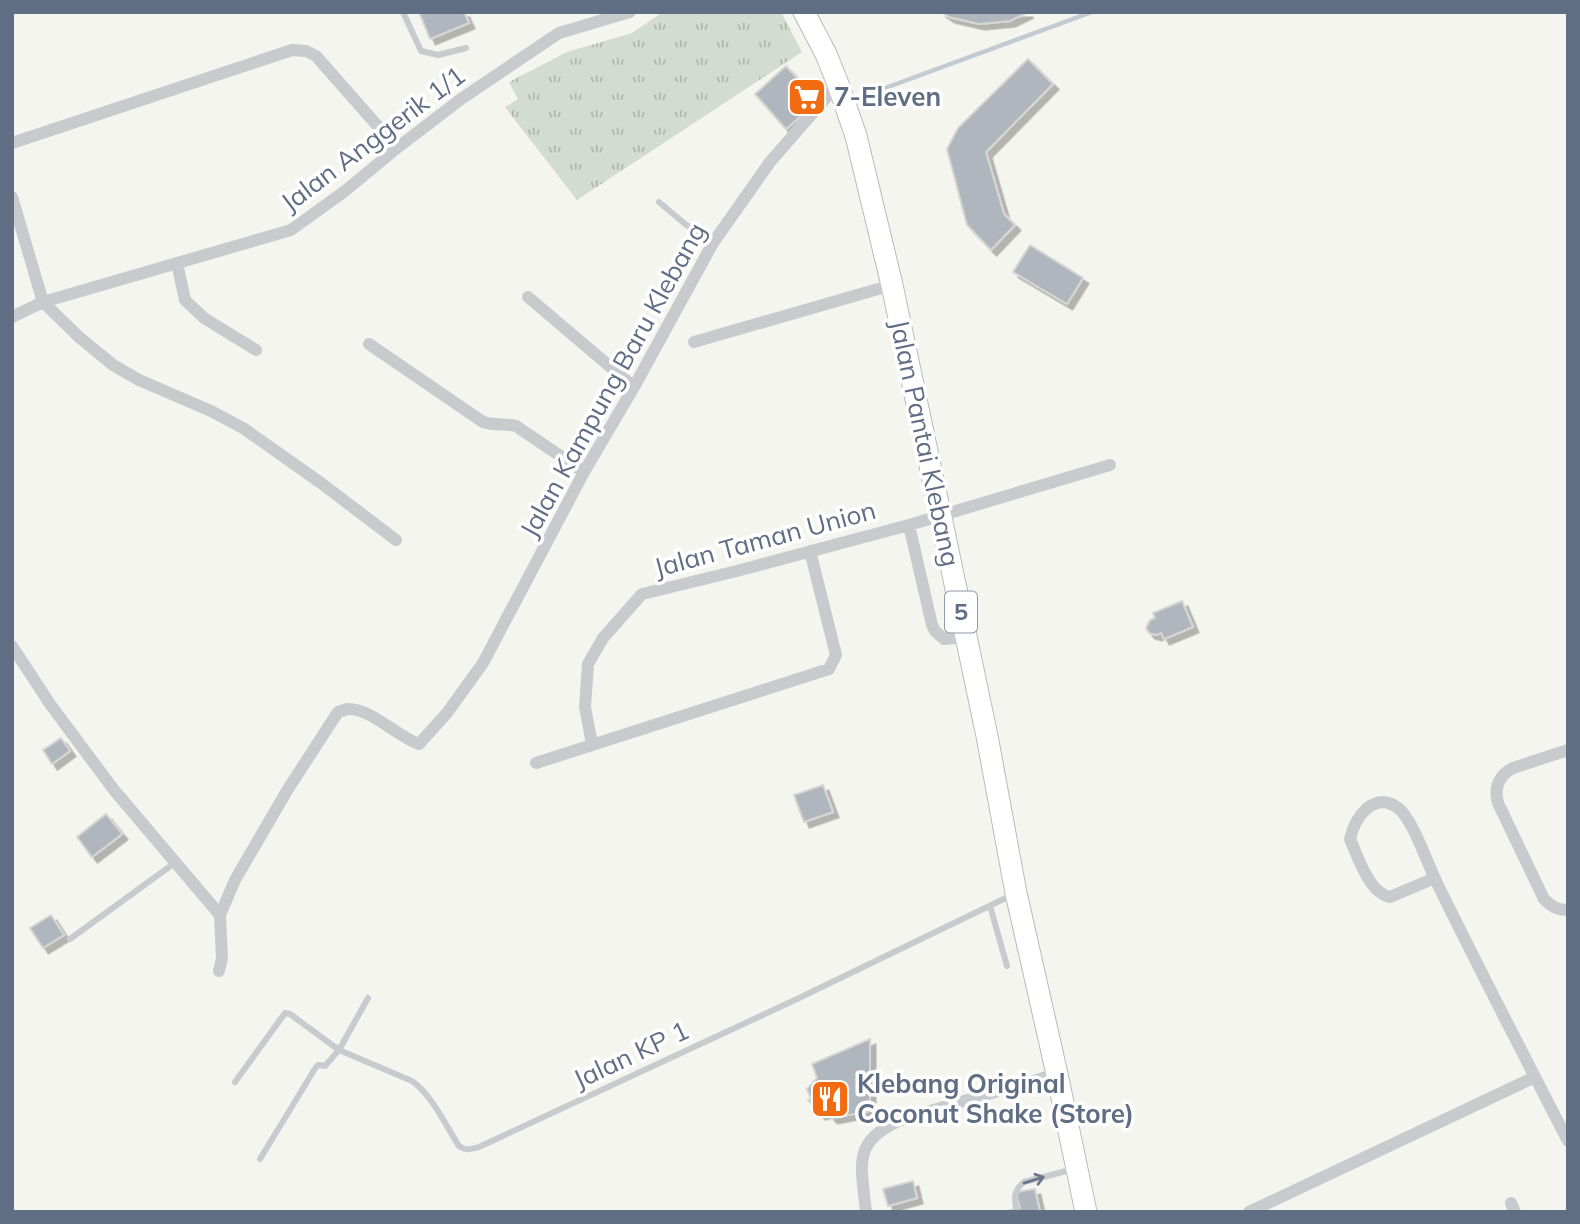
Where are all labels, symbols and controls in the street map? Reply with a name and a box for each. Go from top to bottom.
street label: Jalan Anggerik 1/1 [274,59,471,219]
supermarket icon: 7-Eleven [786,76,828,118]
place label: 7-Eleven [834,80,941,113]
street label: Jalan Kampung Baru Klebang [512,217,713,543]
street label: Jalan Pantai Klebang [883,316,968,569]
street label: Jalan Taman Union [650,493,879,584]
road number: 5 [945,592,977,632]
street label: Jalan KP 1 [568,1013,694,1096]
place label: Klebang Original Coconut Shake (Store) [857,1067,1134,1130]
restaurant icon: Klebang Original Coconut Shake (Store) [809,1078,851,1120]
one-way arrow [1023,1173,1045,1185]

